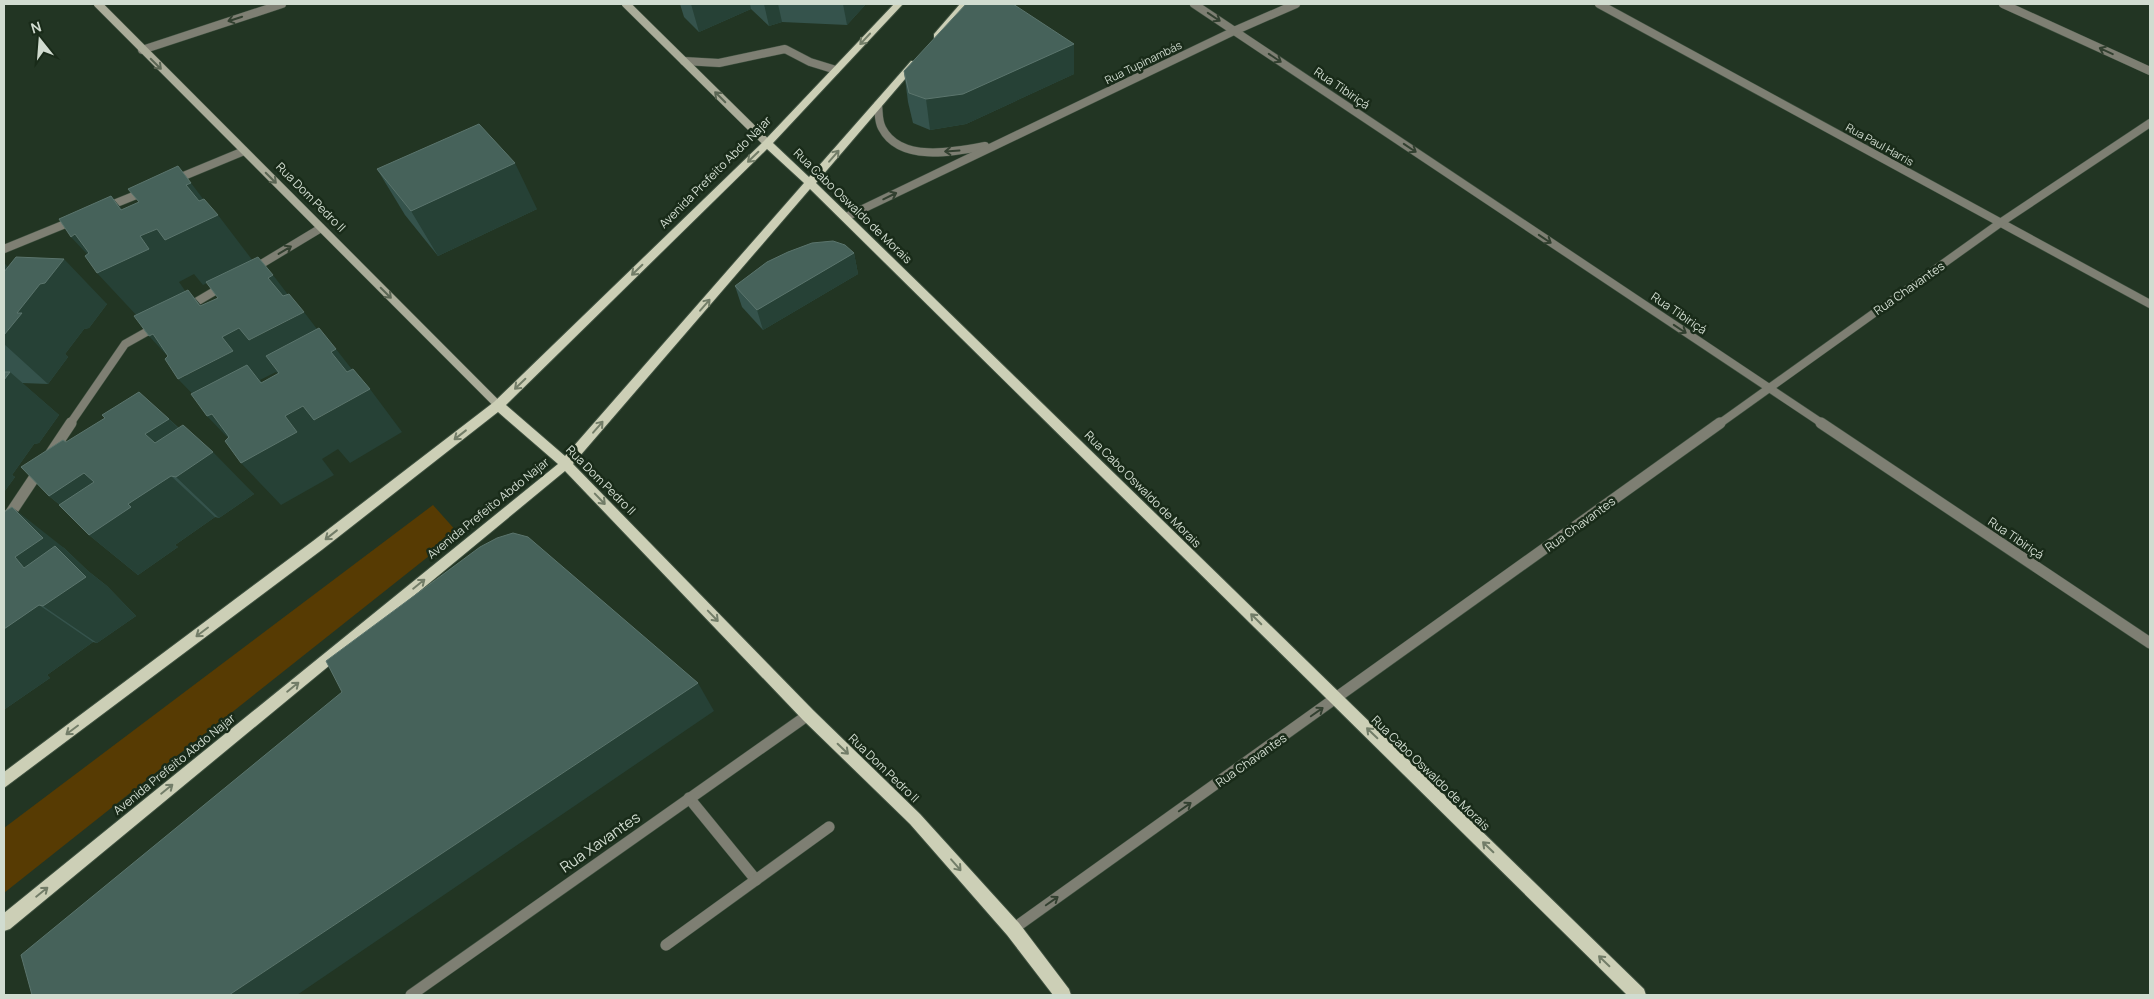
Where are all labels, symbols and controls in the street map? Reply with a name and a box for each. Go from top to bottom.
one-way arrow [1207,12,1221,22]
north arrow [15,15,65,65]
one-way arrow [228,15,244,24]
text: N [28,17,44,38]
one-way arrow [859,33,871,46]
street label: Rua Tupinambás [1102,37,1184,87]
one-way arrow [2099,45,2114,55]
one-way arrow [1267,53,1281,63]
one-way arrow [150,58,162,70]
street label: Rua Tibiriçá [1311,63,1373,113]
one-way arrow [714,91,727,103]
street label: Avenida Prefeito Abdo Najar [655,112,775,232]
street label: Rua Paul Harris [1843,119,1917,169]
one-way arrow [1403,143,1417,154]
street label: Rua Cabo Oswaldo de Morais [790,145,916,267]
one-way arrow [945,146,961,156]
one-way arrow [829,149,840,162]
one-way arrow [747,151,760,163]
street label: Rua Dom Pedro II [272,158,350,236]
one-way arrow [265,172,277,185]
one-way arrow [882,191,897,200]
one-way arrow [1538,234,1552,244]
one-way arrow [277,244,291,254]
street label: Rua Chavantes [1870,257,1948,319]
one-way arrow [630,264,643,276]
one-way arrow [380,287,392,299]
street label: Rua Tibiriçá [1648,288,1710,338]
one-way arrow [699,298,711,311]
one-way arrow [1673,324,1687,334]
one-way arrow [514,377,526,390]
one-way arrow [592,421,604,434]
street label: Rua Cabo Oswaldo de Morais [1081,427,1205,551]
one-way arrow [453,430,467,440]
street label: Rua Dom Pedro II [562,441,640,519]
street label: Avenida Prefeito Abdo Najar [423,453,553,563]
one-way arrow [594,493,606,506]
street label: Rua Chavantes [1541,493,1619,555]
street label: Rua Tibiriçá [1985,513,2047,563]
one-way arrow [325,529,338,540]
one-way arrow [412,578,425,589]
one-way arrow [707,610,719,622]
one-way arrow [1250,613,1262,626]
one-way arrow [196,627,209,638]
one-way arrow [287,681,300,692]
one-way arrow [1310,707,1323,718]
street label: Avenida Prefeito Abdo Najar [109,709,239,819]
street label: Rua Cabo Oswaldo de Morais [1368,712,1494,834]
one-way arrow [65,725,79,735]
one-way arrow [1366,728,1378,740]
street label: Rua Chavantes [1212,729,1290,791]
street label: Rua Dom Pedro II [845,730,923,806]
one-way arrow [836,743,849,755]
one-way arrow [161,784,174,795]
one-way arrow [1177,802,1191,812]
street label: Rua Xavantes [556,806,644,877]
one-way arrow [1481,841,1494,853]
one-way arrow [950,859,962,872]
one-way arrow [35,887,48,898]
one-way arrow [1045,896,1059,906]
one-way arrow [1597,955,1610,967]

